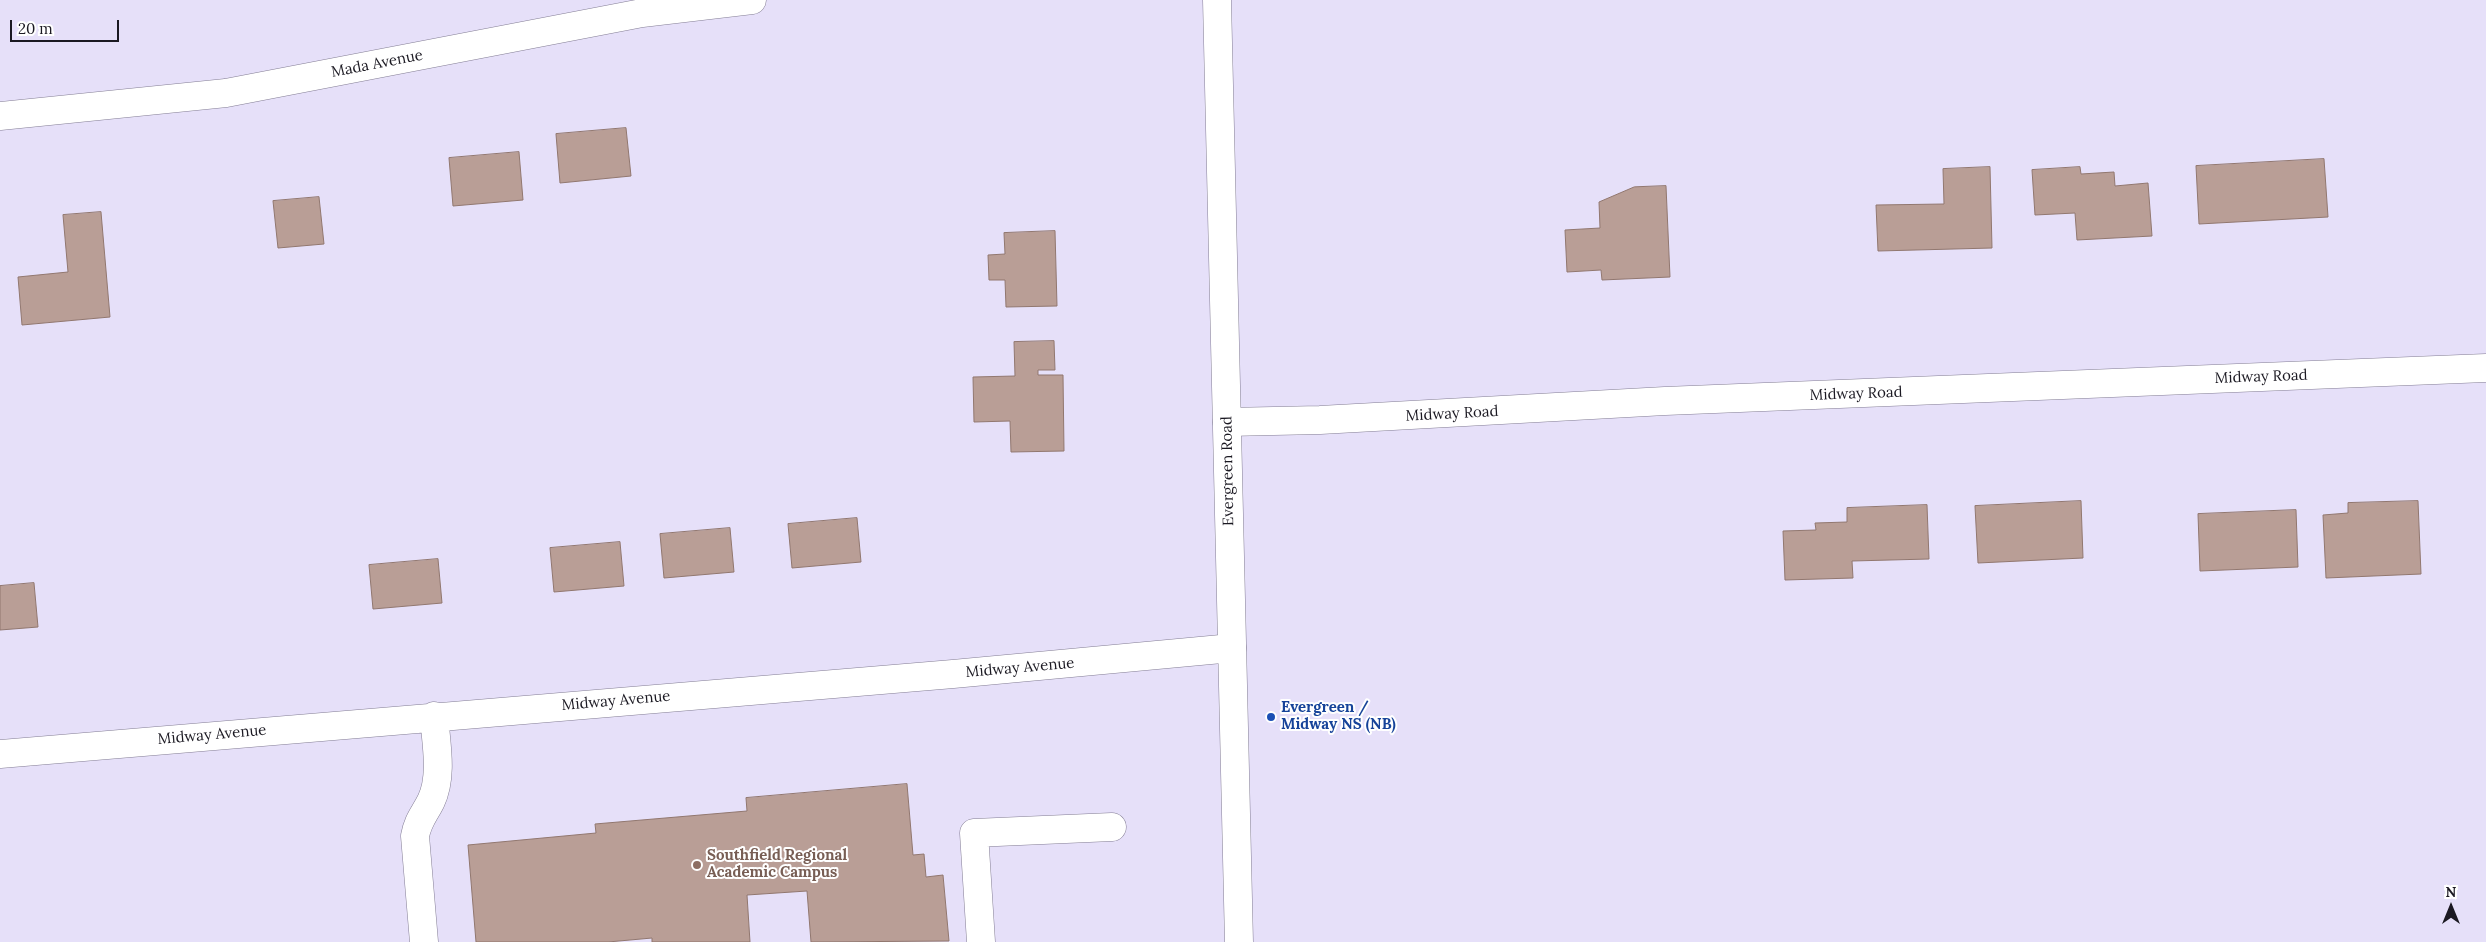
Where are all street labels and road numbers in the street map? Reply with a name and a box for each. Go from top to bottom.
street label: Mada Avenue [330,46,424,82]
street label: Midway Road [2214,366,2308,388]
street label: Midway Road [1809,383,1903,405]
street label: Midway Road [1405,403,1499,425]
street label: Evergreen Road [1218,416,1238,526]
street label: Midway Avenue [965,654,1075,682]
street label: Midway Avenue [561,687,671,715]
street label: Midway Avenue [157,721,267,749]

